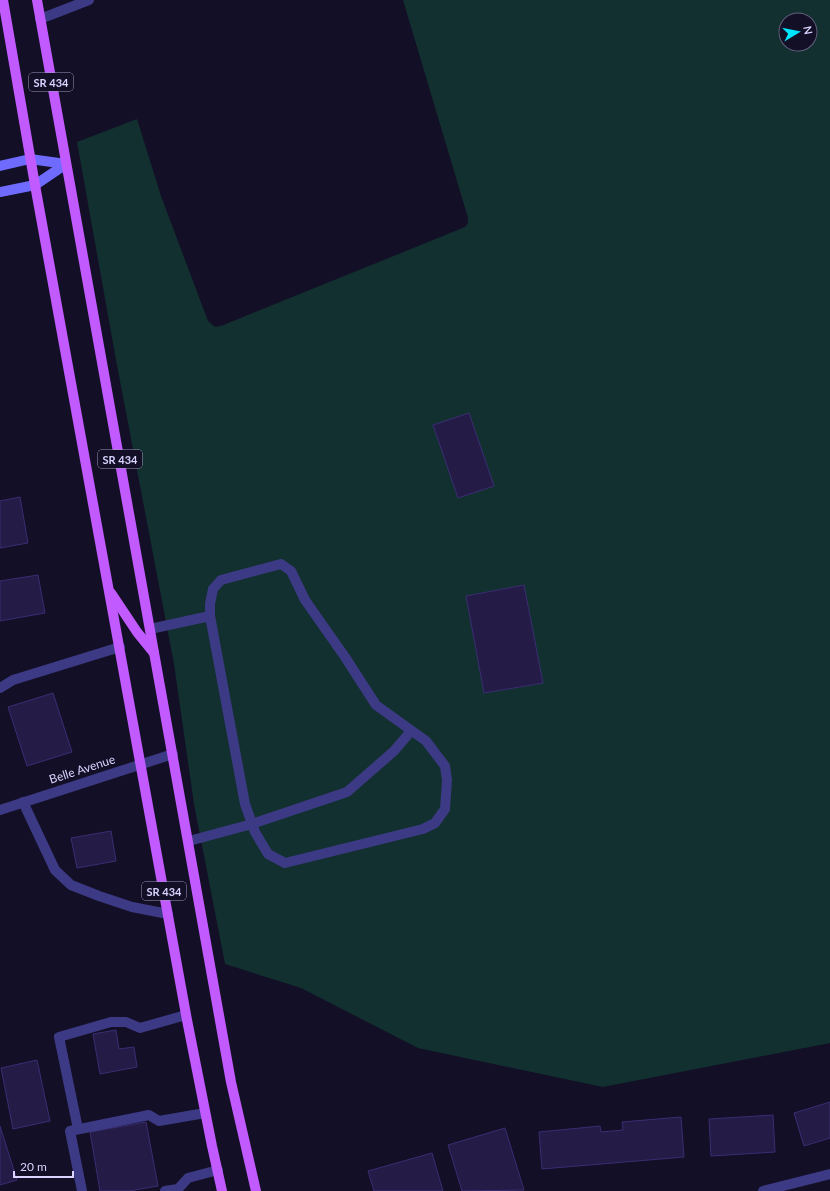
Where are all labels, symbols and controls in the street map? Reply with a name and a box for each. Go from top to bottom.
north arrow [778,12,818,52]
text: N [801,25,815,35]
road number: SR 434 [29,73,73,91]
road number: SR 434 [98,450,142,468]
street label: Belle Avenue [47,751,117,787]
road number: SR 434 [142,882,186,900]
scale bar [14,1153,73,1179]
text: 20 m [20,1159,47,1174]

